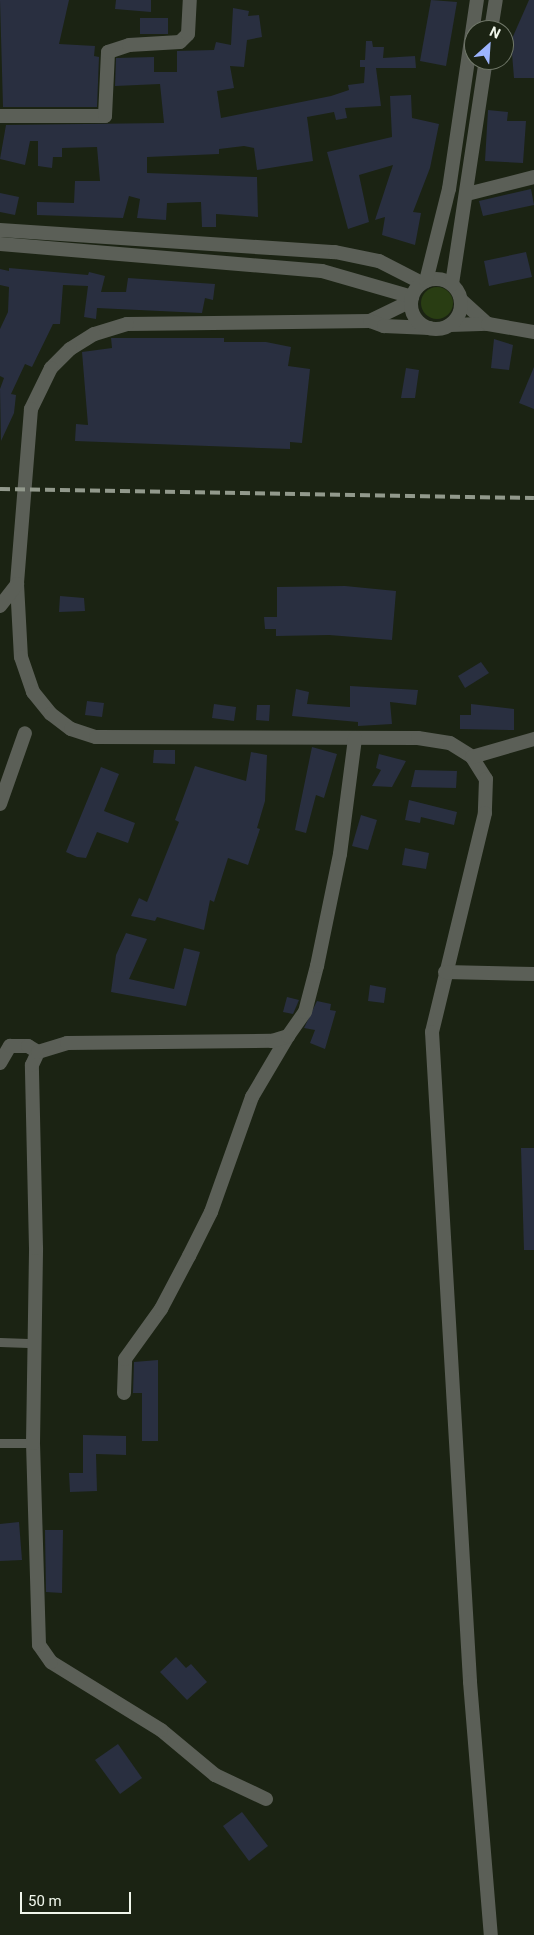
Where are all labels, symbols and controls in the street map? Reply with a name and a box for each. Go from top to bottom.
north arrow [464,20,514,70]
text: N [487,23,503,42]
scale bar [22,1882,134,1914]
text: 50 m [28,1892,62,1910]

